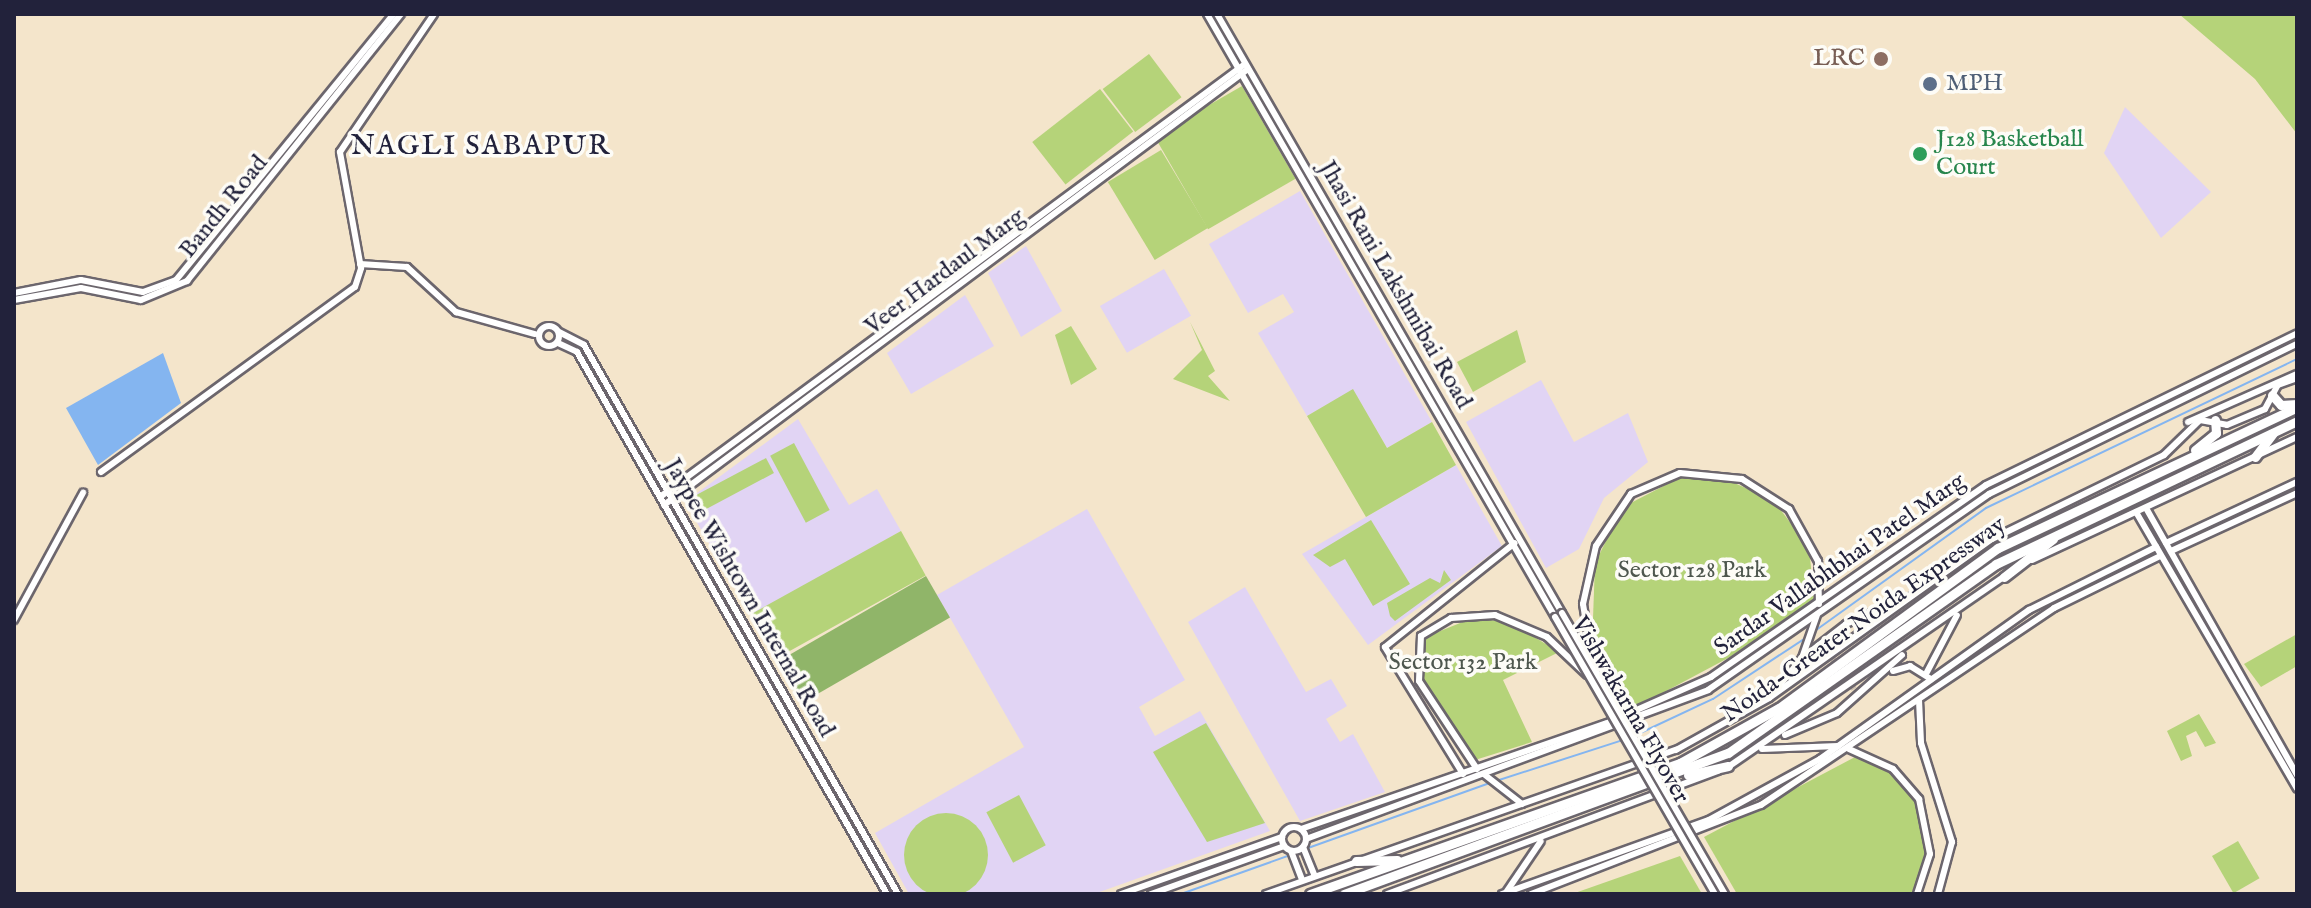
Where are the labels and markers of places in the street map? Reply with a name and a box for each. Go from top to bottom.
place label: LRC [1813,45,1865,73]
marker: LRC [1872,50,1890,68]
place label: MPH [1946,70,2003,98]
marker: MPH [1921,75,1939,93]
place label: J128 Basketball Court [1936,126,2084,182]
marker: J128 Basketball Court [1911,145,1929,163]

